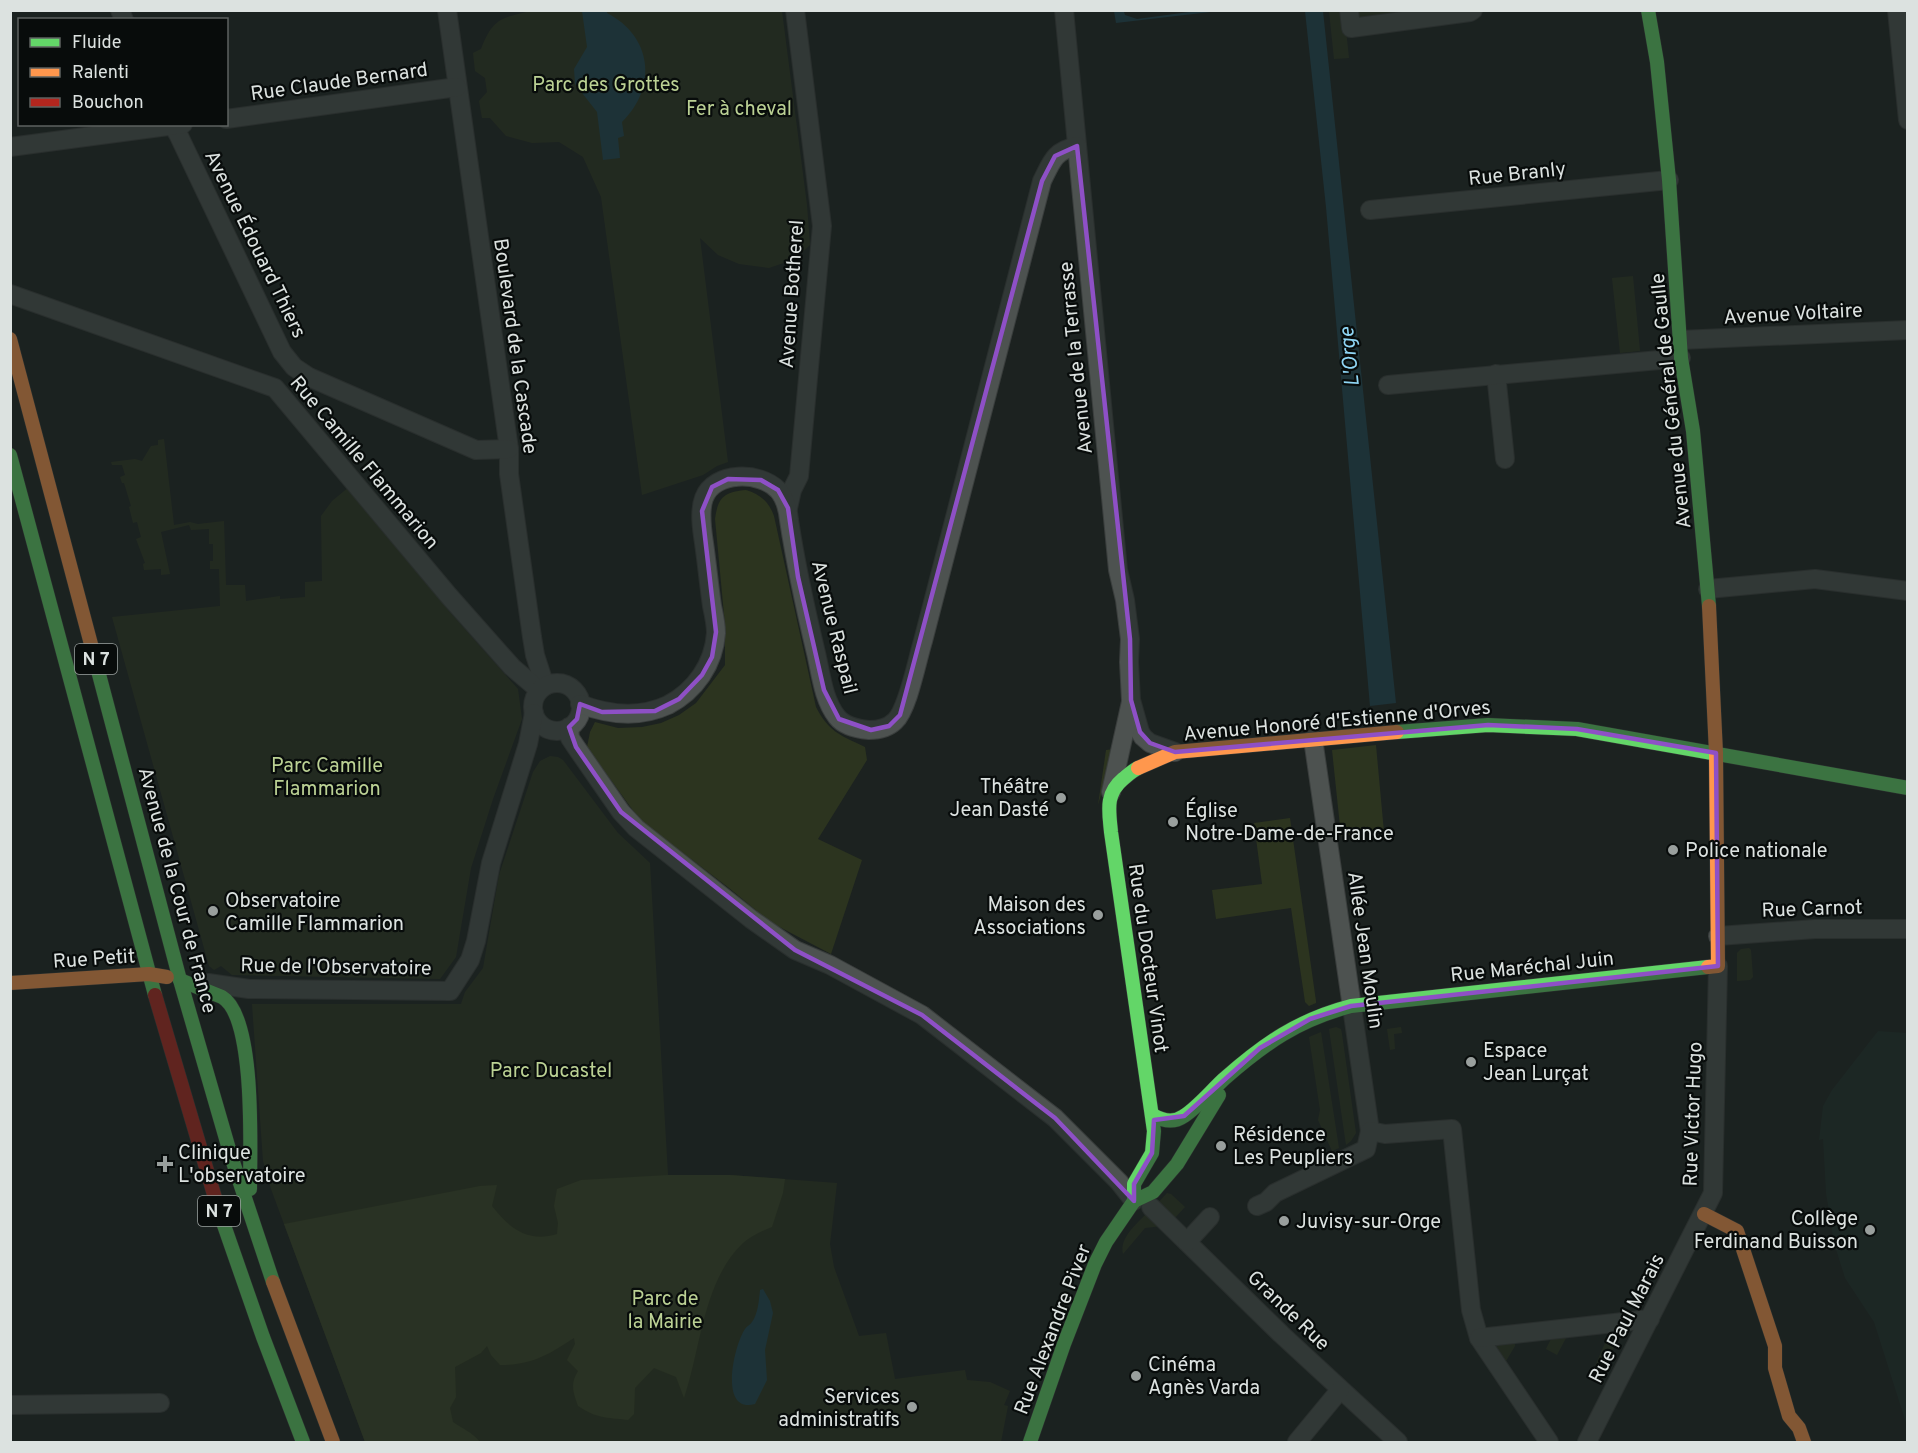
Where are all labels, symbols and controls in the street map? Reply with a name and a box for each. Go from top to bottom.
legend [18,18,228,126]
text: Fluide [72,32,121,55]
street label: Rue Claude Bernard [249,58,430,108]
text: Ralenti [72,62,129,85]
park label: Parc des Grottes [532,73,680,99]
text: Bouchon [72,92,144,115]
park label: Fer à cheval [686,97,792,123]
street label: Avenue Édouard Thiers [197,146,313,343]
street label: Rue Branly [1467,157,1567,193]
street label: Avenue Botherel [775,219,811,369]
street label: Boulevard de la Cascade [486,237,542,456]
street label: Avenue de la Terrasse [1054,260,1100,455]
street label: Avenue du Général de Gaulle [1646,272,1698,530]
street label: Avenue Voltaire [1723,298,1863,332]
water label: L'Orge [1334,324,1367,388]
street label: Rue Camille Flammarion [283,371,444,555]
street label: Avenue Raspail [804,558,862,697]
road number: N 7 [75,644,117,674]
street label: Avenue Honoré d'Estienne d'Orves [1182,696,1492,748]
park label: Parc Camille Flammarion [271,754,383,803]
street label: Avenue de la Cour de France [131,765,221,1017]
place label: Théâtre Jean Dasté [950,775,1049,824]
marker: Théâtre Jean Dasté [1054,791,1068,805]
place label: Église Notre-Dame-de-France [1185,797,1394,848]
marker: Église Notre-Dame-de-France [1166,815,1180,829]
place label: Police nationale [1685,839,1828,865]
marker: Police nationale [1666,843,1680,857]
street label: Rue du Docteur Vinot [1121,862,1173,1055]
street label: Allée Jean Moulin [1340,870,1388,1031]
place label: Observatoire Camille Flammarion [225,889,404,938]
place label: Maison des Associations [973,893,1086,942]
street label: Rue Carnot [1761,895,1863,925]
marker: Observatoire Camille Flammarion [206,904,220,918]
marker: Maison des Associations [1091,908,1105,922]
street label: Rue Petit [52,944,136,976]
street label: Rue Maréchal Juin [1449,946,1615,990]
street label: Rue de l'Observatoire [240,953,432,983]
place label: Espace Jean Lurçat [1483,1039,1589,1088]
street label: Rue Victor Hugo [1678,1041,1710,1187]
marker: Espace Jean Lurçat [1464,1055,1478,1069]
park label: Parc Ducastel [490,1059,612,1085]
place label: Résidence Les Peupliers [1233,1123,1353,1172]
marker: Résidence Les Peupliers [1214,1139,1228,1153]
place label: Clinique L'observatoire [178,1141,305,1190]
marker: Clinique L'observatoire [156,1155,174,1173]
road number: N 7 [198,1196,240,1226]
place label: Collège Ferdinand Buisson [1694,1207,1858,1256]
place label: Juvisy-sur-Orge [1296,1210,1441,1236]
marker: Juvisy-sur-Orge [1277,1214,1291,1228]
marker: Collège Ferdinand Buisson [1863,1223,1877,1237]
street label: Rue Alexandre Piver [1009,1241,1098,1419]
street label: Rue Paul Marais [1584,1250,1672,1388]
street label: Grande Rue [1241,1266,1334,1357]
park label: Parc de la Mairie [627,1287,703,1336]
place label: Cinéma Agnès Varda [1148,1353,1260,1402]
marker: Cinéma Agnès Varda [1129,1369,1143,1383]
place label: Services administratifs [778,1385,900,1434]
marker: Services administratifs [905,1400,919,1414]

